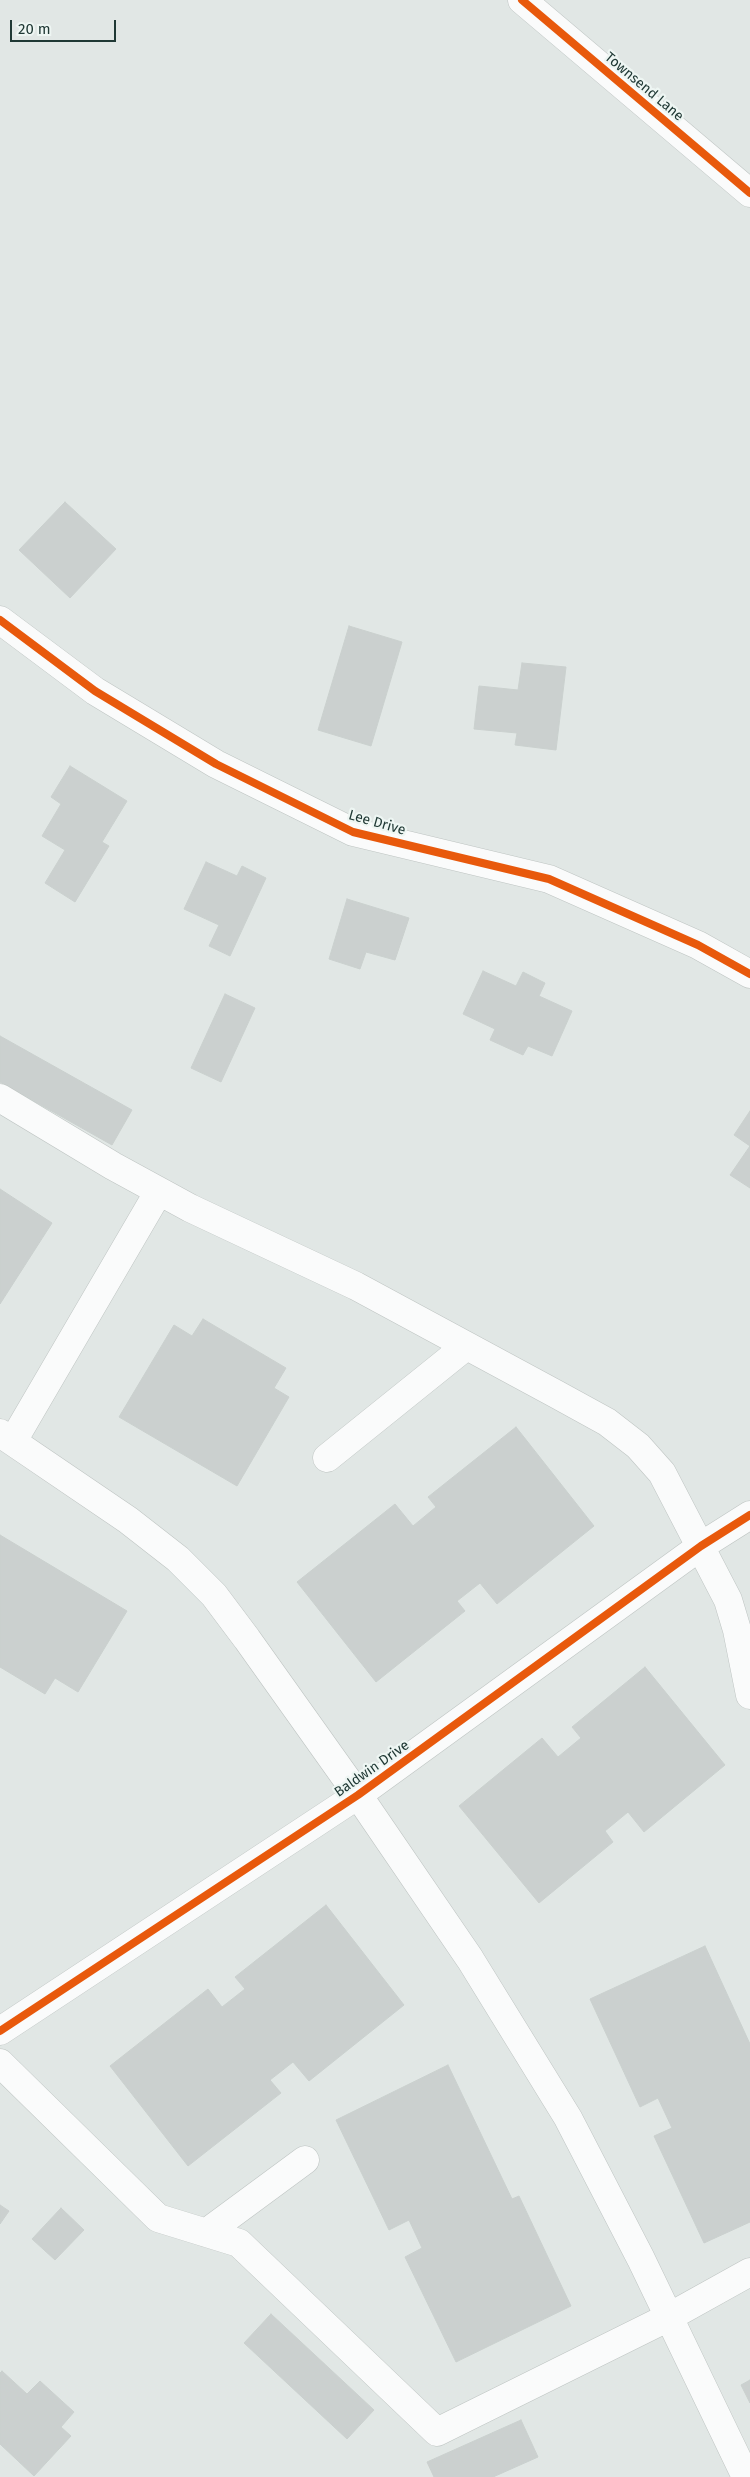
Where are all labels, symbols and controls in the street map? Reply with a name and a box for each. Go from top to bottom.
scale bar [12,10,119,42]
text: 20 m [18,20,51,38]
street label: Townsend Lane [601,49,687,125]
street label: Lee Drive [347,807,407,839]
street label: Baldwin Drive [331,1737,413,1801]

